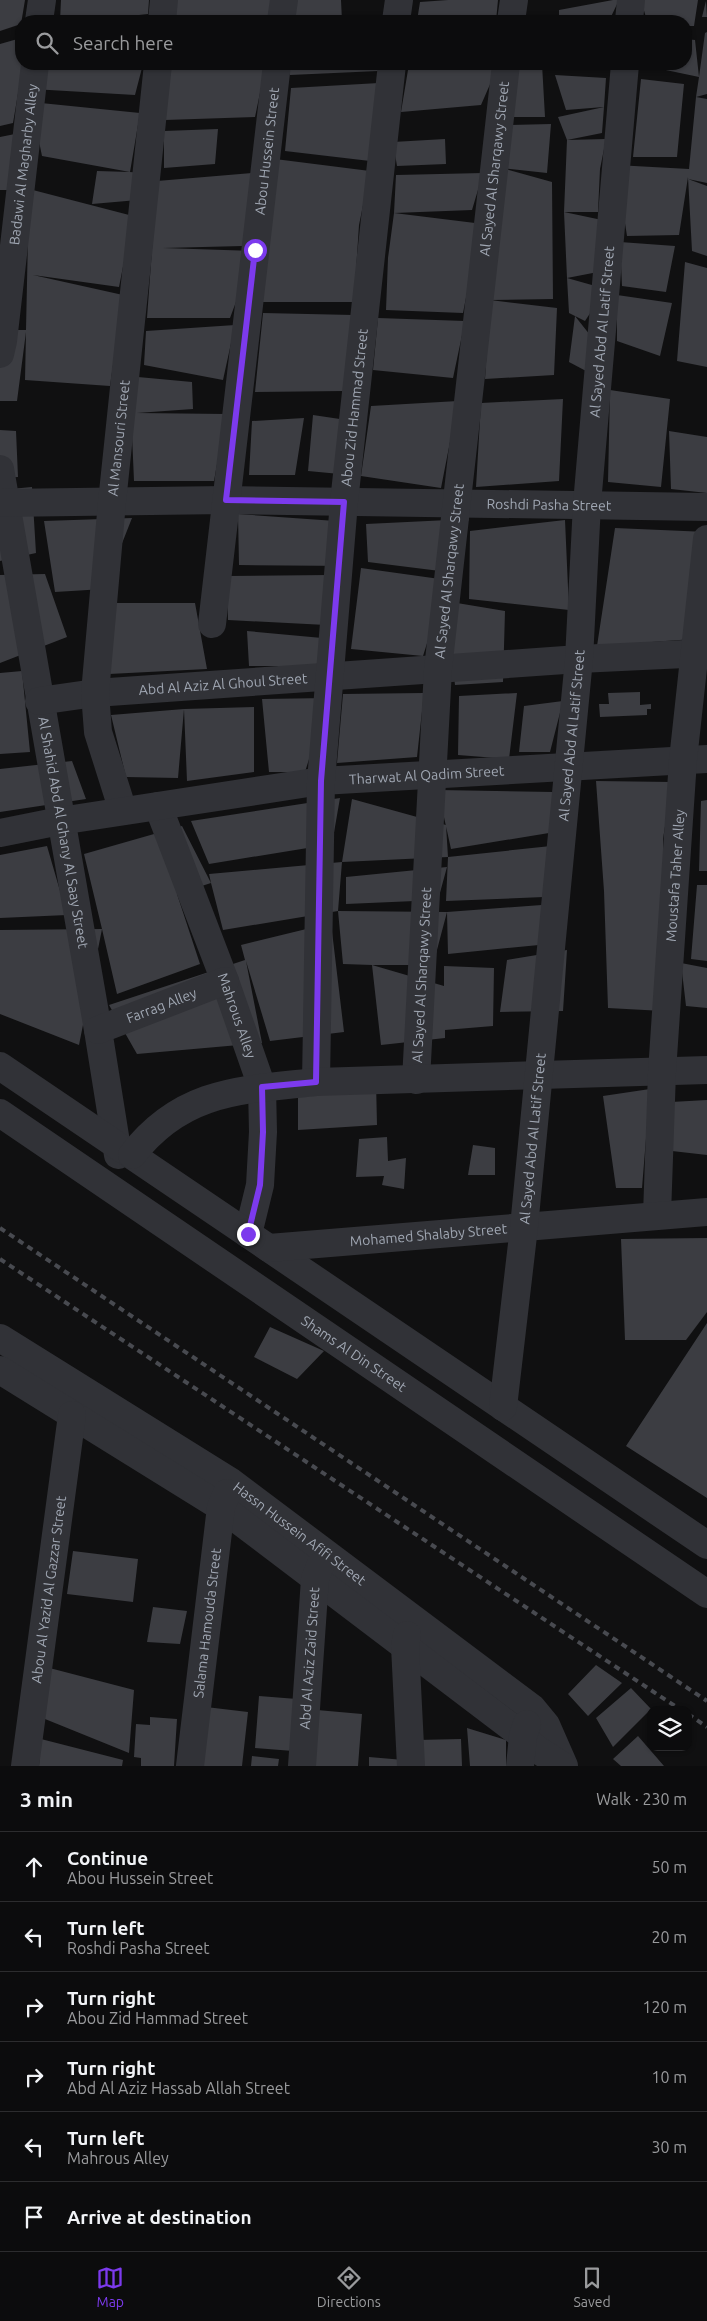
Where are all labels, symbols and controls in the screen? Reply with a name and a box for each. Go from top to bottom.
search box [15,15,692,70]
icon: search [33,29,61,57]
text: Search here [73,32,173,54]
street label: Al Sayed Al Sharqawy Street [476,80,512,257]
street label: Badawi Al Magharby Alley [6,83,41,246]
street label: Abou Hussein Street [252,86,282,216]
route start [244,239,267,262]
street label: Al Sayed Abd Al Latif Street [587,245,617,418]
street label: Abou Zid Hammad Street [338,327,371,487]
street label: Al Mansouri Street [105,379,133,497]
street label: Al Sayed Al Sharqawy Street [431,482,467,660]
street label: Roshdi Pasha Street [486,496,612,514]
street label: Al Sayed Abd Al Latif Street [555,649,587,822]
street label: Abd Al Aziz Al Ghoul Street [138,670,309,698]
street label: Al Shahid Abd Al Ghany Al Saay Street [35,715,92,950]
street label: Tharwat Al Qadim Street [348,763,505,787]
street label: Moustafa Taher Alley [663,809,688,942]
street label: Al Sayed Al Sharqawy Street [409,886,434,1063]
street label: Mahrous Alley [215,971,259,1061]
street label: Farrag Alley [124,985,199,1026]
street label: Al Sayed Abd Al Latif Street [516,1052,549,1225]
street label: Mohamed Shalaby Street [349,1220,508,1249]
route end [237,1223,260,1246]
street label: Shams Al Din Street [298,1312,410,1395]
street label: Hassn Hussein Afifi Street [230,1479,369,1589]
street label: Abou Al Yazid Al Gazzar Street [28,1494,69,1684]
street label: Salama Hamouda Street [190,1547,224,1699]
street label: Abd Al Aziz Zaid Street [297,1586,322,1730]
map controls [647,1706,692,1751]
button: layers [647,1706,692,1751]
text: 3 min [20,1787,73,1811]
text: Walk · 230 m [596,1790,687,1808]
text: Continue [67,1847,148,1869]
icon: ahead [20,1853,48,1881]
text: 50 m [651,1858,687,1876]
text: Abou Hussein Street [67,1869,213,1887]
text: Turn left [67,1917,145,1939]
icon: left [20,1923,48,1951]
text: 20 m [651,1928,687,1946]
text: Roshdi Pasha Street [67,1939,210,1957]
text: Turn right [67,1987,155,2009]
icon: right [20,1993,48,2021]
text: 120 m [642,1998,687,2016]
text: Abou Zid Hammad Street [67,2009,248,2027]
text: Turn right [67,2057,155,2079]
icon: right [20,2063,48,2091]
text: 10 m [651,2068,687,2086]
text: Abd Al Aziz Hassab Allah Street [67,2079,290,2097]
text: Turn left [67,2127,145,2149]
icon: left [20,2133,48,2161]
text: 30 m [651,2138,687,2156]
text: Mahrous Alley [67,2149,169,2167]
icon: arrive [20,2203,48,2231]
text: Arrive at destination [67,2206,252,2228]
tab: Map [96,2264,124,2310]
tab: Directions [317,2264,381,2310]
tab: Saved [573,2264,611,2310]

